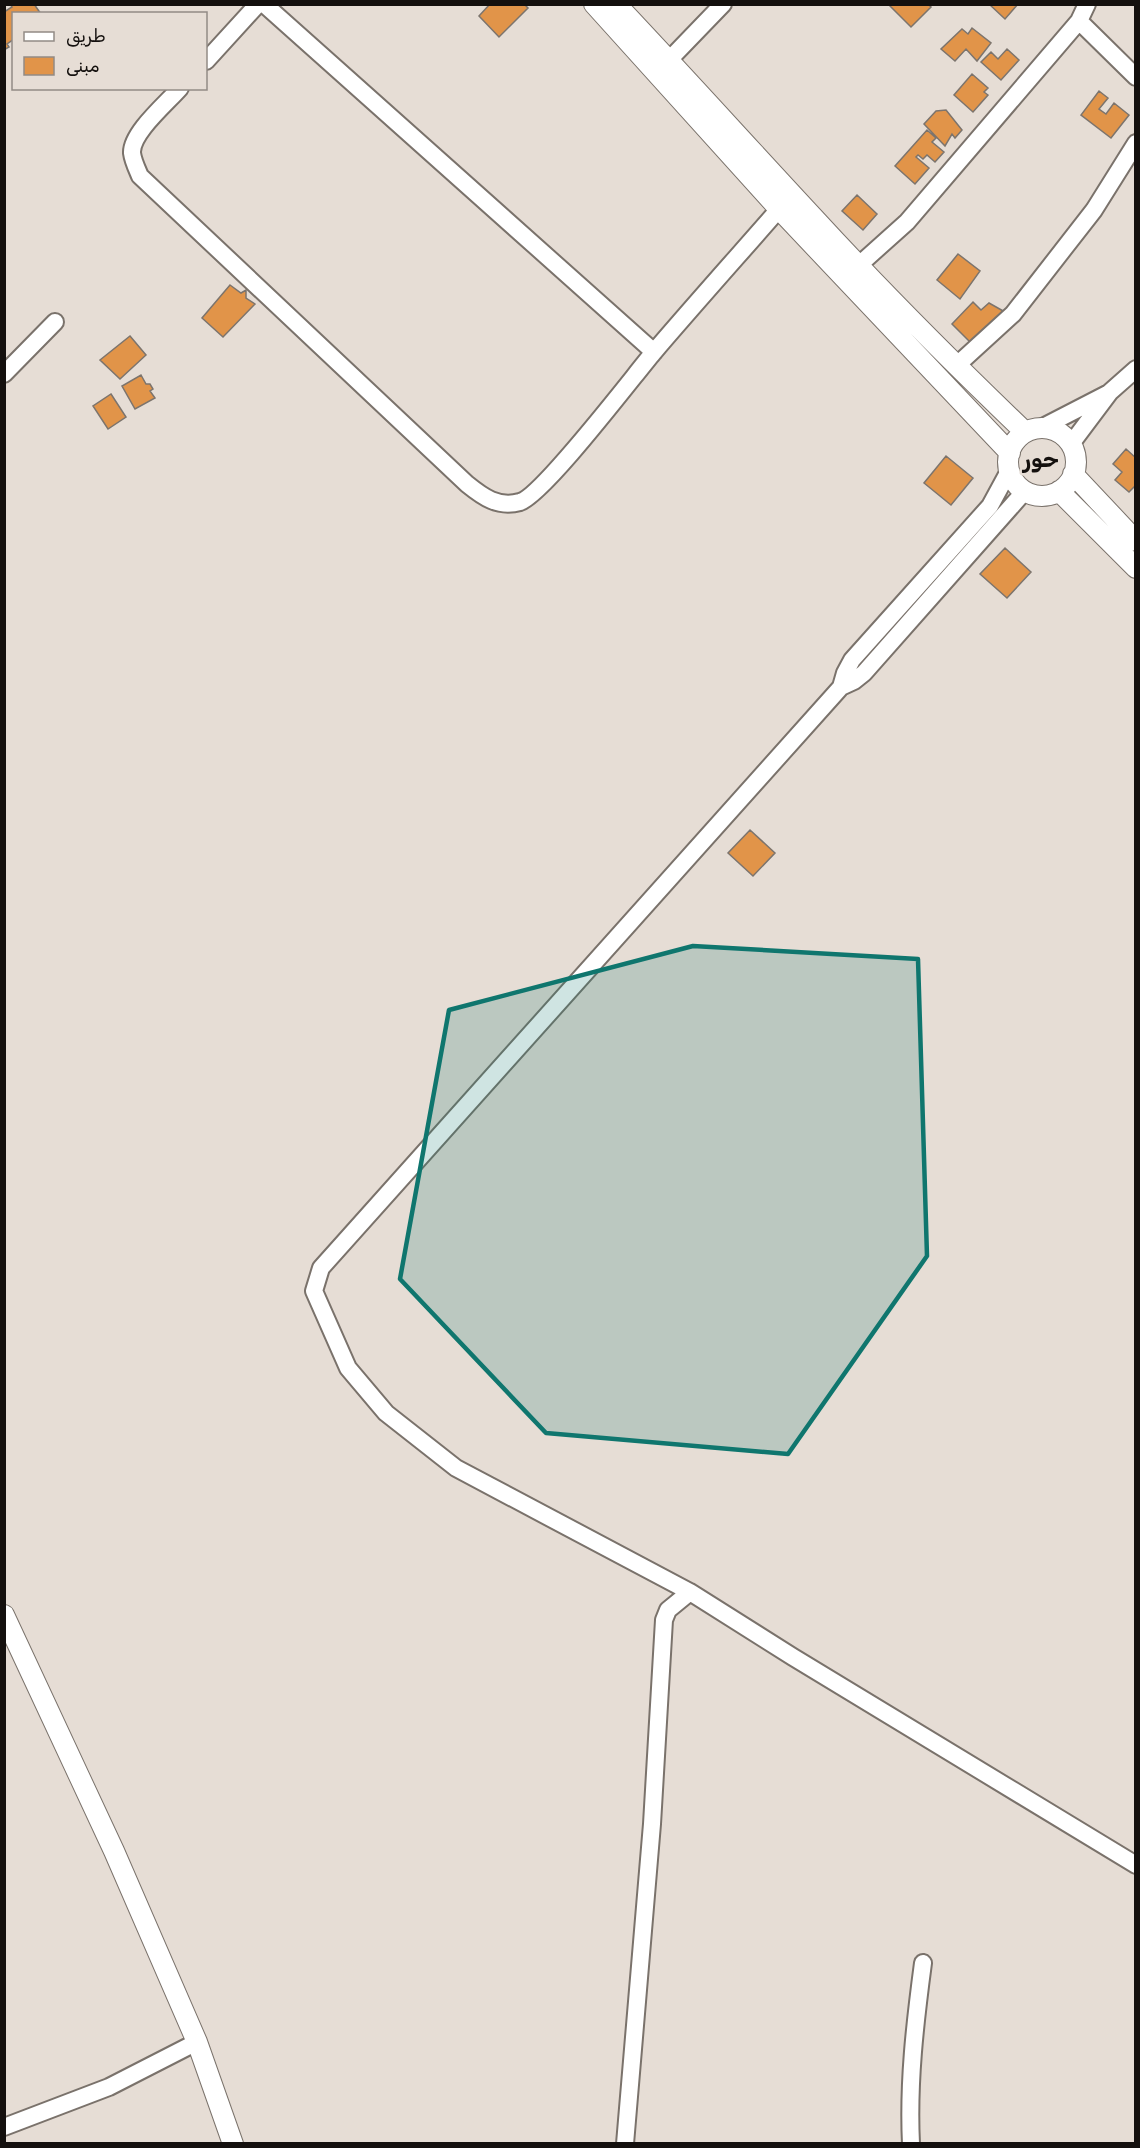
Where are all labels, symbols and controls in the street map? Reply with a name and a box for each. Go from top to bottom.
legend [12,12,207,90]
text: طريق [66,25,106,47]
text: مبنى [66,55,100,77]
district label: حور [1021,446,1059,473]

